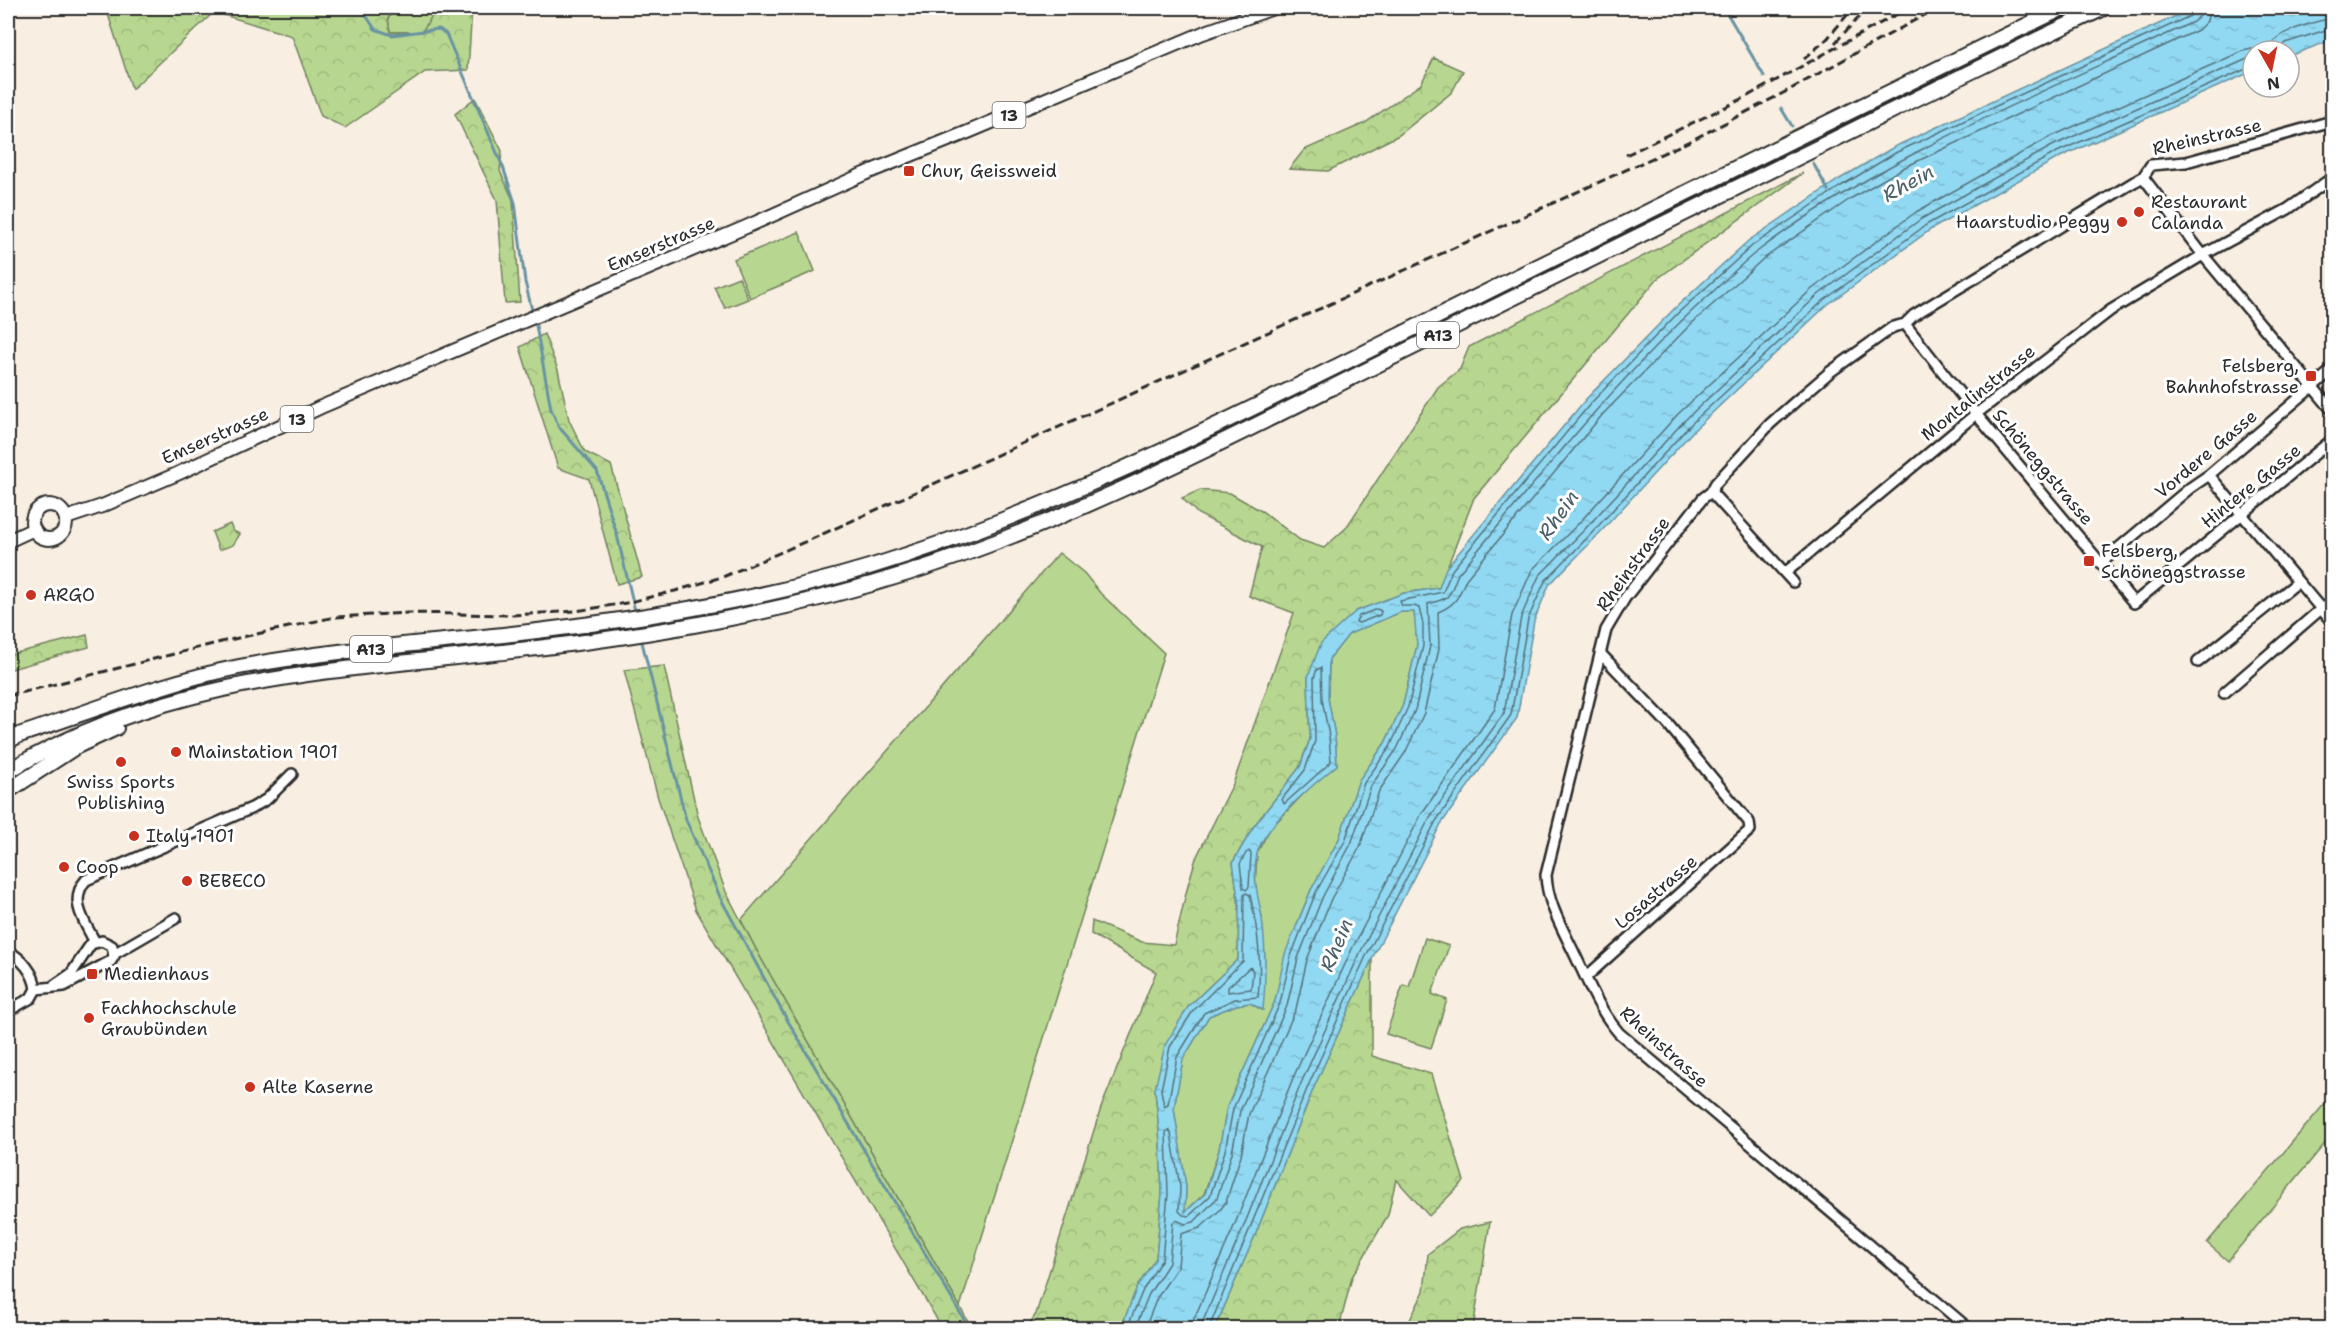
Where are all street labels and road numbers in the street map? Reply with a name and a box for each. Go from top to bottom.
road number: 13 [992,102,1026,128]
street label: Rheinstrasse [2150,113,2264,161]
street label: Emserstrasse [604,211,718,277]
road number: A13 [1417,322,1459,348]
street label: Montalinstrasse [1916,339,2040,447]
street label: Emserstrasse [158,402,272,470]
street label: Schöneggstrasse [1987,404,2099,530]
street label: Vordere Gasse [2150,404,2262,504]
road number: 13 [280,406,314,432]
street label: Hintere Gasse [2196,438,2306,534]
street label: Rheinstrasse [1591,512,1675,616]
road number: A13 [350,636,392,662]
street label: Losastrasse [1610,849,1702,935]
street label: Rheinstrasse [1615,1001,1713,1093]

